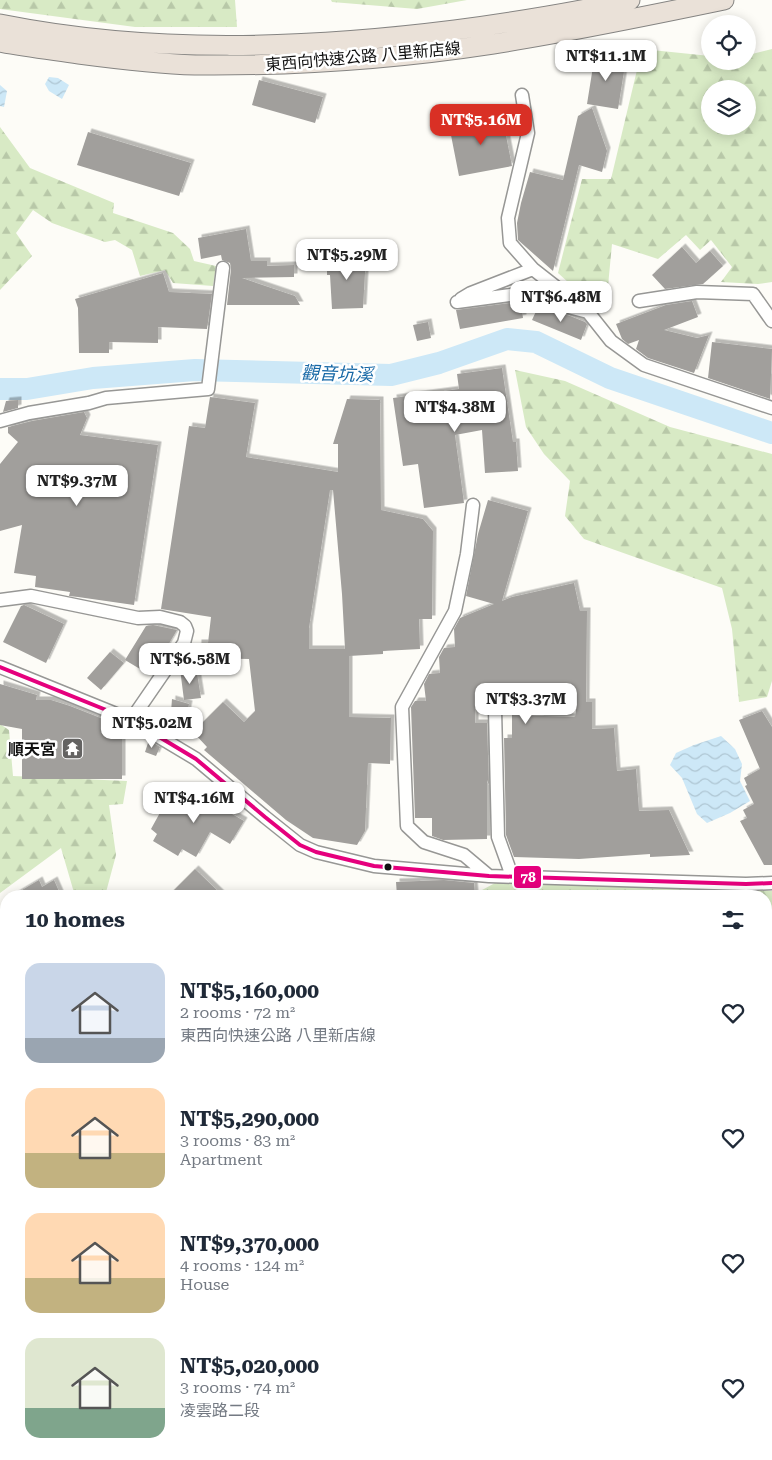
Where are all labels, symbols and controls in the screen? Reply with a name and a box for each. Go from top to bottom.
map controls [701,15,756,135]
button: locate [701,15,756,70]
street label: 東西向快速公路 八里新店線 [265,38,462,75]
pin: NT$11.1M [554,39,658,82]
text: NT$11.1M [566,46,646,65]
button: layers [701,80,756,135]
pin: NT$5.16M [429,104,533,146]
text: NT$5.16M [441,110,521,129]
pin: NT$5.29M [295,238,399,281]
text: NT$5.29M [307,245,387,264]
pin: NT$6.48M [509,280,613,323]
text: NT$6.48M [521,287,601,306]
water label: 觀音坑溪 [301,362,376,385]
pin: NT$4.38M [403,390,507,433]
text: NT$4.38M [415,397,495,416]
pin: NT$9.37M [25,464,129,507]
text: NT$9.37M [37,471,117,490]
pin: NT$6.58M [138,642,242,685]
text: NT$6.58M [150,649,230,668]
pin: NT$3.37M [474,682,578,725]
text: NT$3.37M [486,689,566,708]
pin: NT$5.02M [100,706,204,749]
text: NT$5.02M [112,713,192,732]
temple icon: 順天宮 [60,737,84,761]
place label: 順天宮 [8,740,56,759]
pin: NT$4.16M [142,782,246,824]
text: NT$4.16M [154,788,234,807]
unlabelled marker [383,862,393,872]
line badge: 78 [513,865,542,889]
text: 78 [520,869,536,885]
icon: filters [719,906,747,934]
text: 10 homes [25,908,125,932]
text: NT$5,160,000 [180,979,319,1003]
icon: home [65,983,125,1043]
icon: heart [719,999,747,1027]
text: 2 rooms · 72 m² [180,1003,295,1022]
text: 東西向快速公路 八里新店線 [180,1026,376,1045]
text: NT$5,290,000 [180,1107,319,1131]
icon: home [65,1108,125,1168]
icon: heart [719,1124,747,1152]
text: 3 rooms · 83 m² [180,1131,295,1150]
text: Apartment [180,1150,263,1169]
text: NT$9,370,000 [180,1232,319,1256]
icon: home [65,1233,125,1293]
icon: heart [719,1249,747,1277]
text: 4 rooms · 124 m² [180,1256,304,1275]
text: House [180,1275,229,1294]
text: NT$5,020,000 [180,1354,319,1378]
icon: home [65,1358,125,1418]
icon: heart [719,1374,747,1402]
text: 3 rooms · 74 m² [180,1378,295,1397]
text: 凌雲路二段 [180,1401,260,1420]

